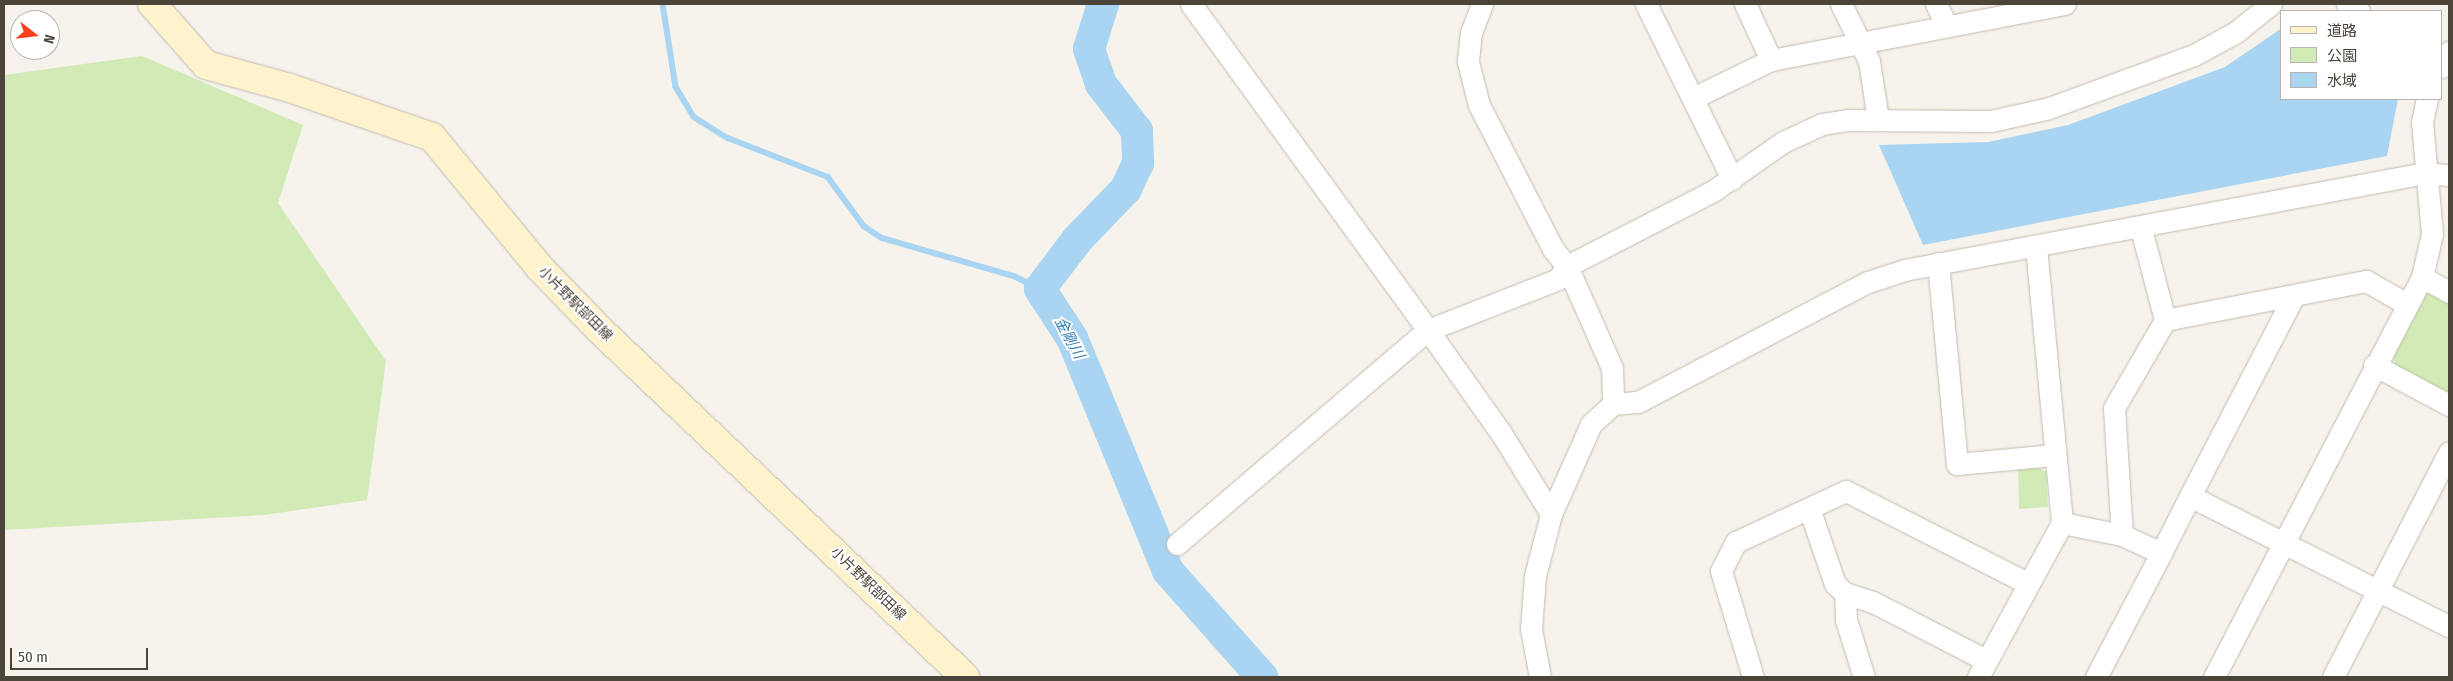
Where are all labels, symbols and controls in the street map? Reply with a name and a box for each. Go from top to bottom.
north arrow [10,10,60,60]
legend [2280,10,2443,100]
text: 道路 [2327,22,2357,40]
text: N [40,33,58,45]
text: 公園 [2327,47,2357,65]
text: 水域 [2327,72,2357,90]
street label: 小片野駅部田線 [534,263,616,345]
water label: 金剛川 [1050,314,1088,362]
street label: 小片野駅部田線 [827,544,909,624]
scale bar [12,638,150,670]
text: 50 m [18,648,48,666]

